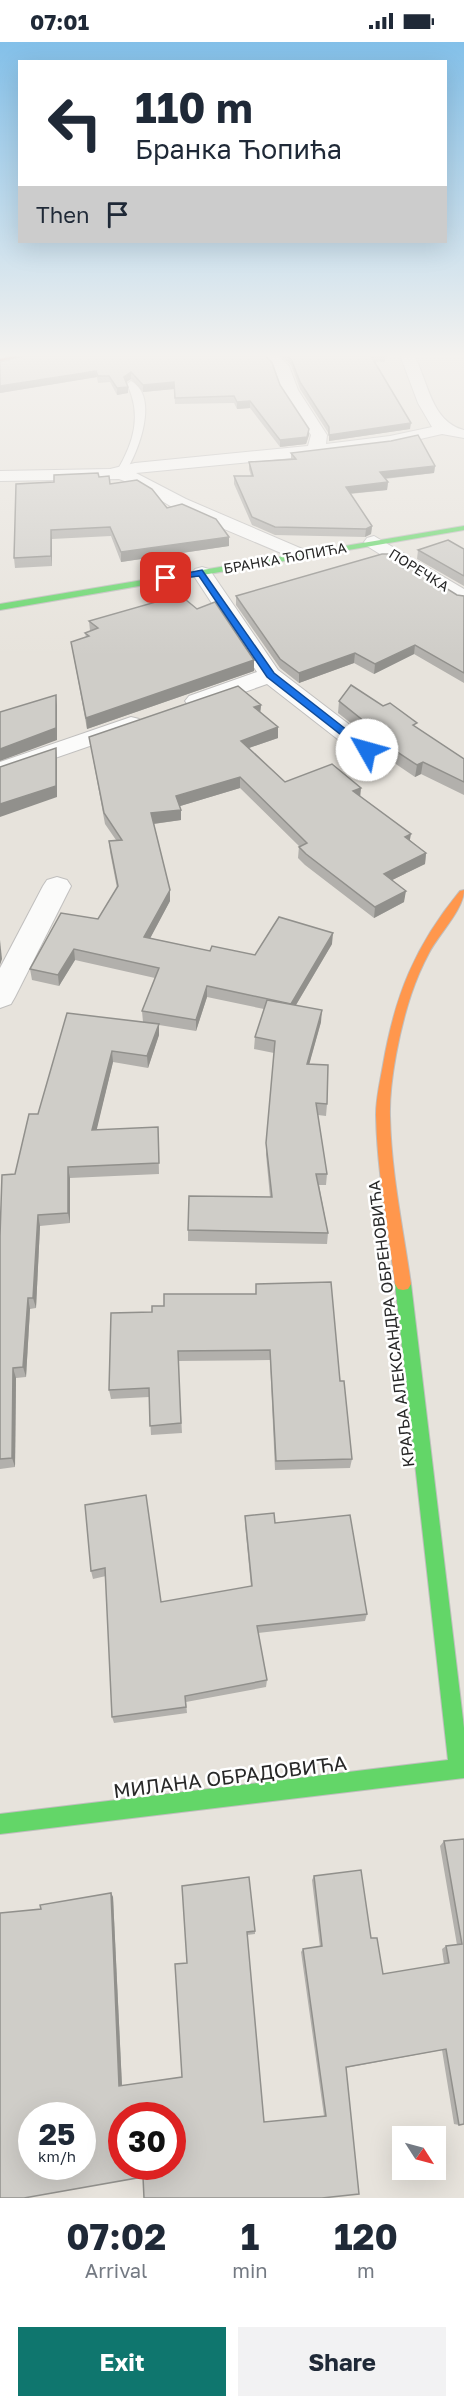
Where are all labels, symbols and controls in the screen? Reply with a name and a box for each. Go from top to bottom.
text: 07:01 [30,8,89,35]
text: 110 m [135,82,253,132]
icon: left [36,84,114,162]
text: Бранка Ћопића [135,133,342,165]
icon: arrive [101,198,134,231]
text: Then [36,201,89,228]
street label: БРАНКА ЋОПИЋА [222,538,348,577]
street label: ПОРЕЧКА [386,545,453,595]
pin [140,552,191,603]
icon: arrive [149,561,182,594]
position arrow [335,718,399,782]
street label: КРАЉА АЛЕКСАНДРА ОБРЕНОВИЋА [363,1179,419,1469]
street label: МИЛАНА ОБРАДОВИЋА [112,1750,348,1802]
speed limit sign: 30 [108,2102,186,2180]
text: 25 [39,2116,75,2152]
north arrow [392,2126,446,2180]
map controls [392,2126,446,2180]
text: km/h [38,2147,76,2165]
text: 07:02 [66,2215,166,2258]
text: 1 [241,2215,259,2258]
text: 120 [334,2215,398,2258]
text: Arrival [85,2258,147,2282]
text: min [232,2258,268,2282]
text: m [357,2258,375,2282]
button: Exit [18,2327,226,2396]
button: Share [238,2327,446,2396]

